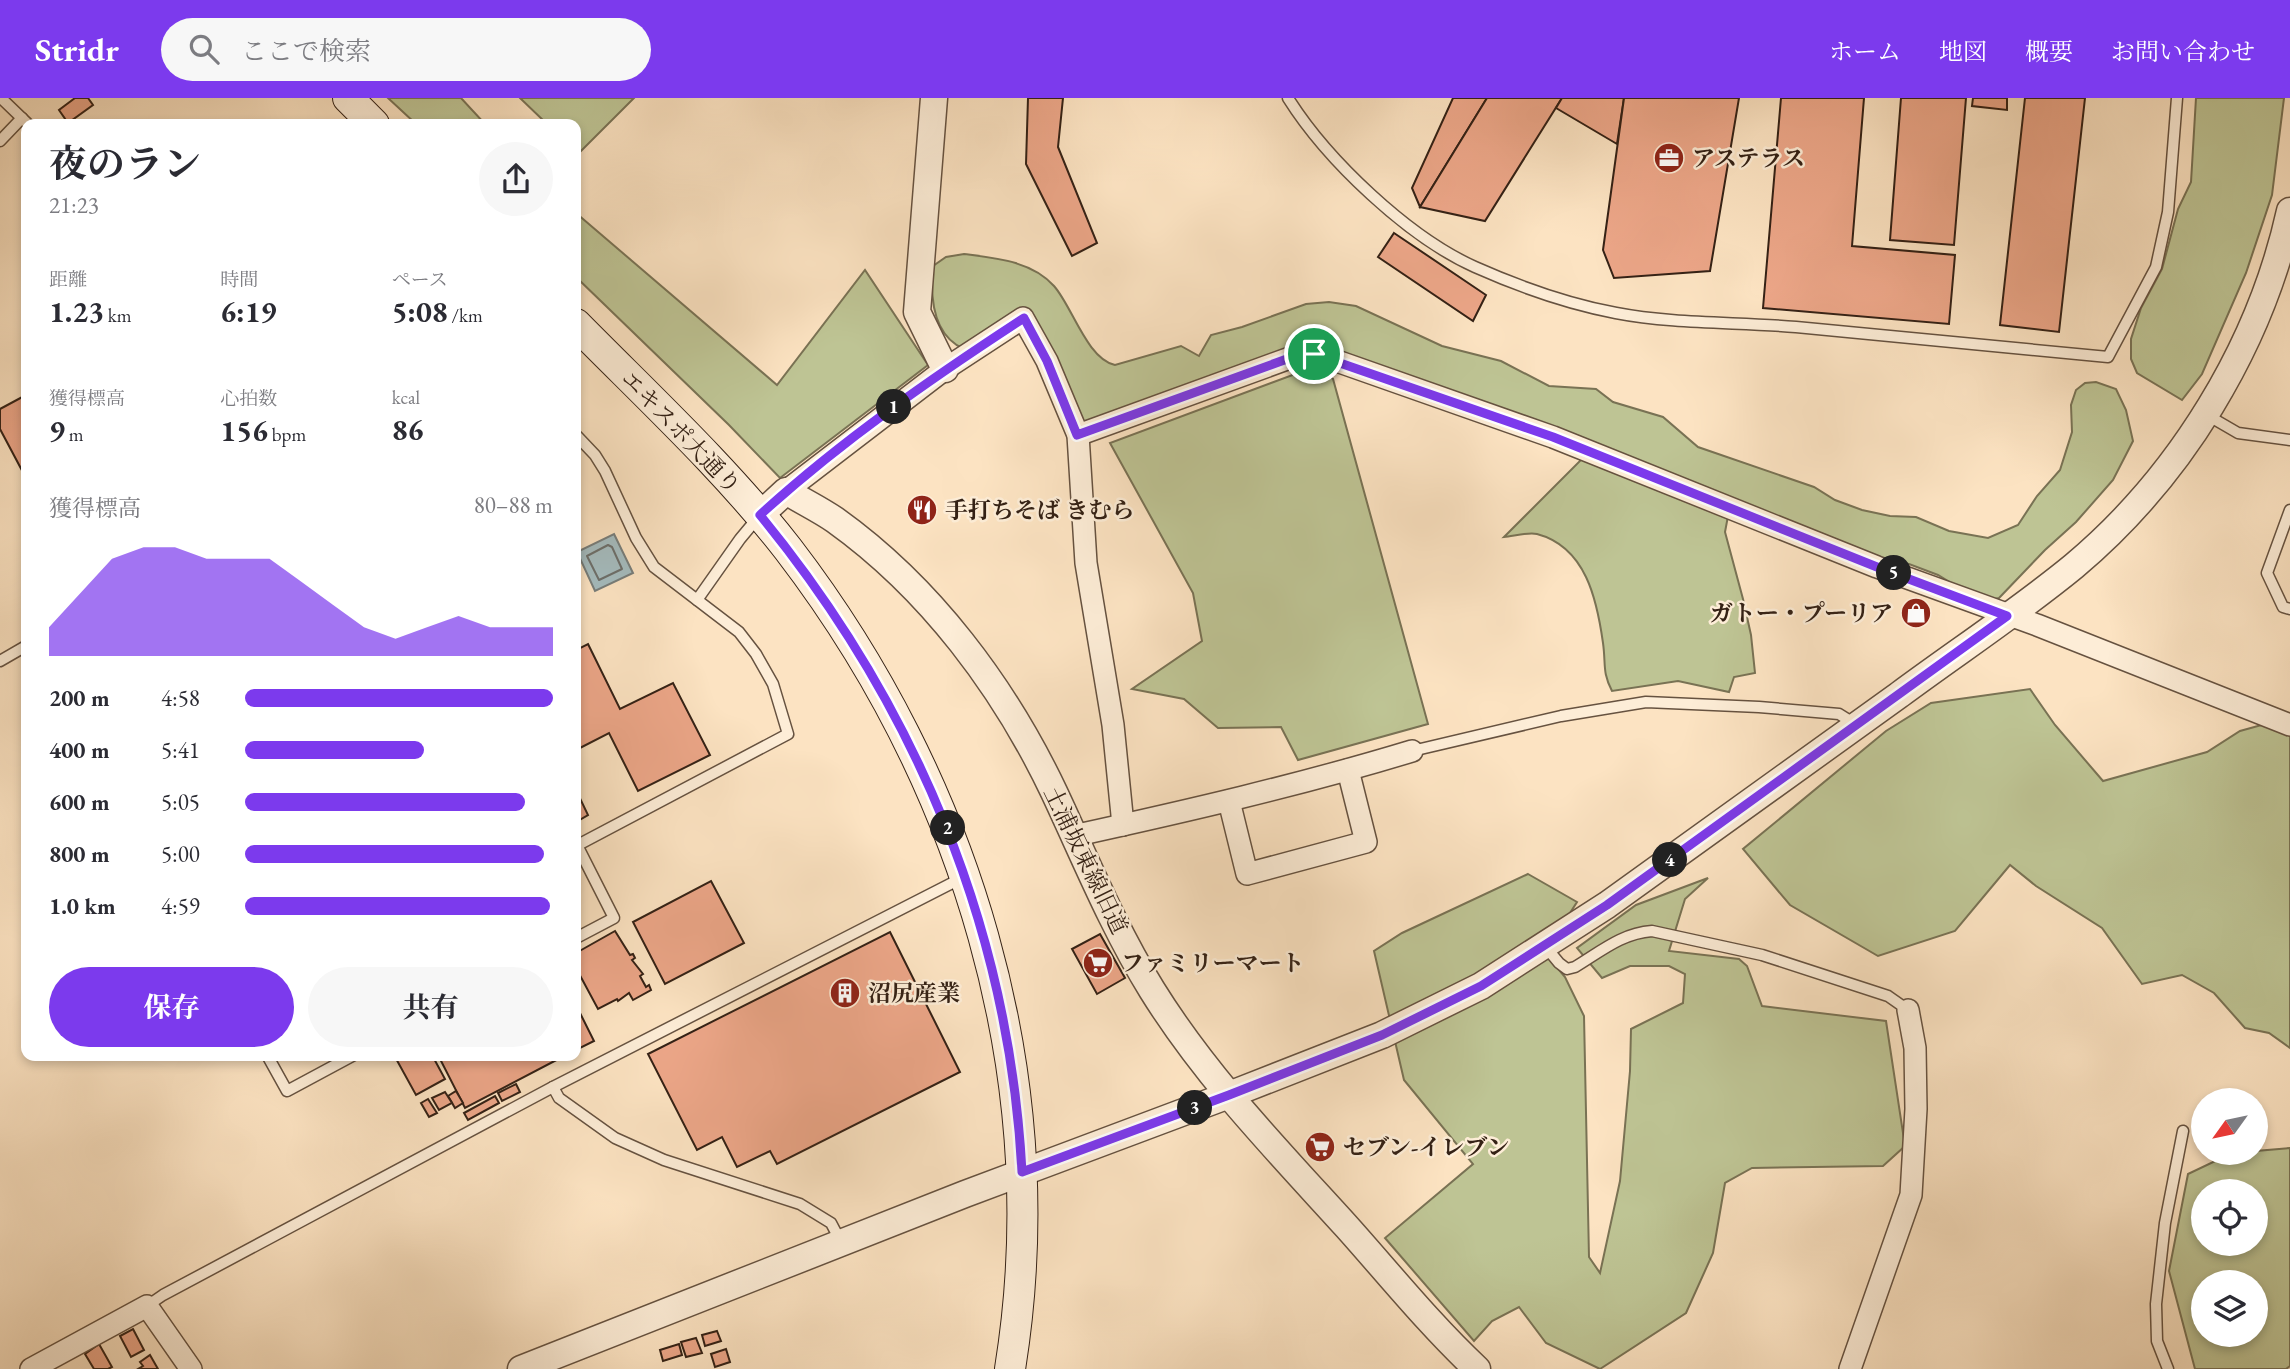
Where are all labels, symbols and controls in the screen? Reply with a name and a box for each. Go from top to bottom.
search box [161,18,651,81]
text: Stridr [35,28,119,71]
icon: search [185,30,223,68]
text: ここで検索 [241,34,371,68]
text: ホーム [1829,36,1901,67]
text: 地図 [1939,36,1987,67]
text: 概要 [2025,36,2073,67]
text: お問い合わせ [2111,36,2255,67]
text: 夜のラン [49,139,201,188]
office icon: アステラス [1652,141,1686,175]
button: share [479,142,553,216]
place label: アステラス [1692,143,1805,173]
text: 21:23 [49,190,99,220]
text: 距離 [49,267,87,292]
text: 時間 [220,267,258,292]
text: ペース [392,267,448,292]
text: 1.23 [49,292,104,331]
text: 6:19 [220,292,276,331]
text: 5:08 [392,292,448,331]
text: km [104,303,132,328]
text: /km [448,303,483,328]
pin [1284,324,1344,384]
icon: arrive [1295,335,1333,373]
street label: エキスポ大通り [614,364,748,500]
text: kcal [392,385,420,410]
text: 獲得標高 [49,386,125,411]
text: 心拍数 [220,386,277,411]
pin: 1 [876,390,912,424]
text: 1 [888,394,899,419]
text: 86 [392,410,423,449]
text: 9 [49,411,65,450]
text: 156 [220,411,268,450]
text: m [65,422,83,447]
text: bpm [268,422,306,447]
text: 80–88 m [474,490,553,520]
text: 獲得標高 [49,493,141,523]
restaurant icon: 手打ちそば きむら [905,493,939,527]
place label: 手打ちそば きむら [945,495,1134,525]
pin: 5 [1876,556,1912,590]
text: 5 [1888,560,1899,585]
shop icon: ガトー・プーリア [1899,596,1933,630]
place label: ガトー・プーリア [1710,598,1893,628]
text: 200 m [49,683,110,713]
text: 4:58 [161,683,200,713]
text: 400 m [49,735,110,765]
text: 5:41 [161,735,200,765]
street label: 土浦坂東線旧道 [1037,781,1135,939]
text: 600 m [49,787,110,817]
text: 5:05 [161,787,200,817]
pin: 2 [930,810,965,846]
text: 2 [942,815,953,840]
text: 800 m [49,839,110,869]
text: 5:00 [161,839,200,869]
pin: 4 [1652,842,1688,878]
text: 4 [1664,847,1675,872]
text: 1.0 km [49,891,116,921]
text: 4:59 [161,891,200,921]
supermarket icon: ファミリーマート [1081,946,1115,980]
place label: ファミリーマート [1121,948,1305,978]
button: 保存 [49,967,294,1047]
button: 共有 [308,967,553,1047]
building icon: 沼尻産業 [828,976,862,1010]
place label: 沼尻産業 [868,978,960,1008]
north arrow [2191,1088,2268,1166]
map controls [2191,1088,2268,1347]
pin: 3 [1178,1090,1212,1126]
text: 3 [1189,1095,1200,1120]
supermarket icon: セブン-イレブン [1303,1130,1337,1164]
place label: セブン-イレブン [1343,1132,1509,1162]
button: locate [2191,1179,2268,1256]
button: layers [2191,1270,2268,1347]

